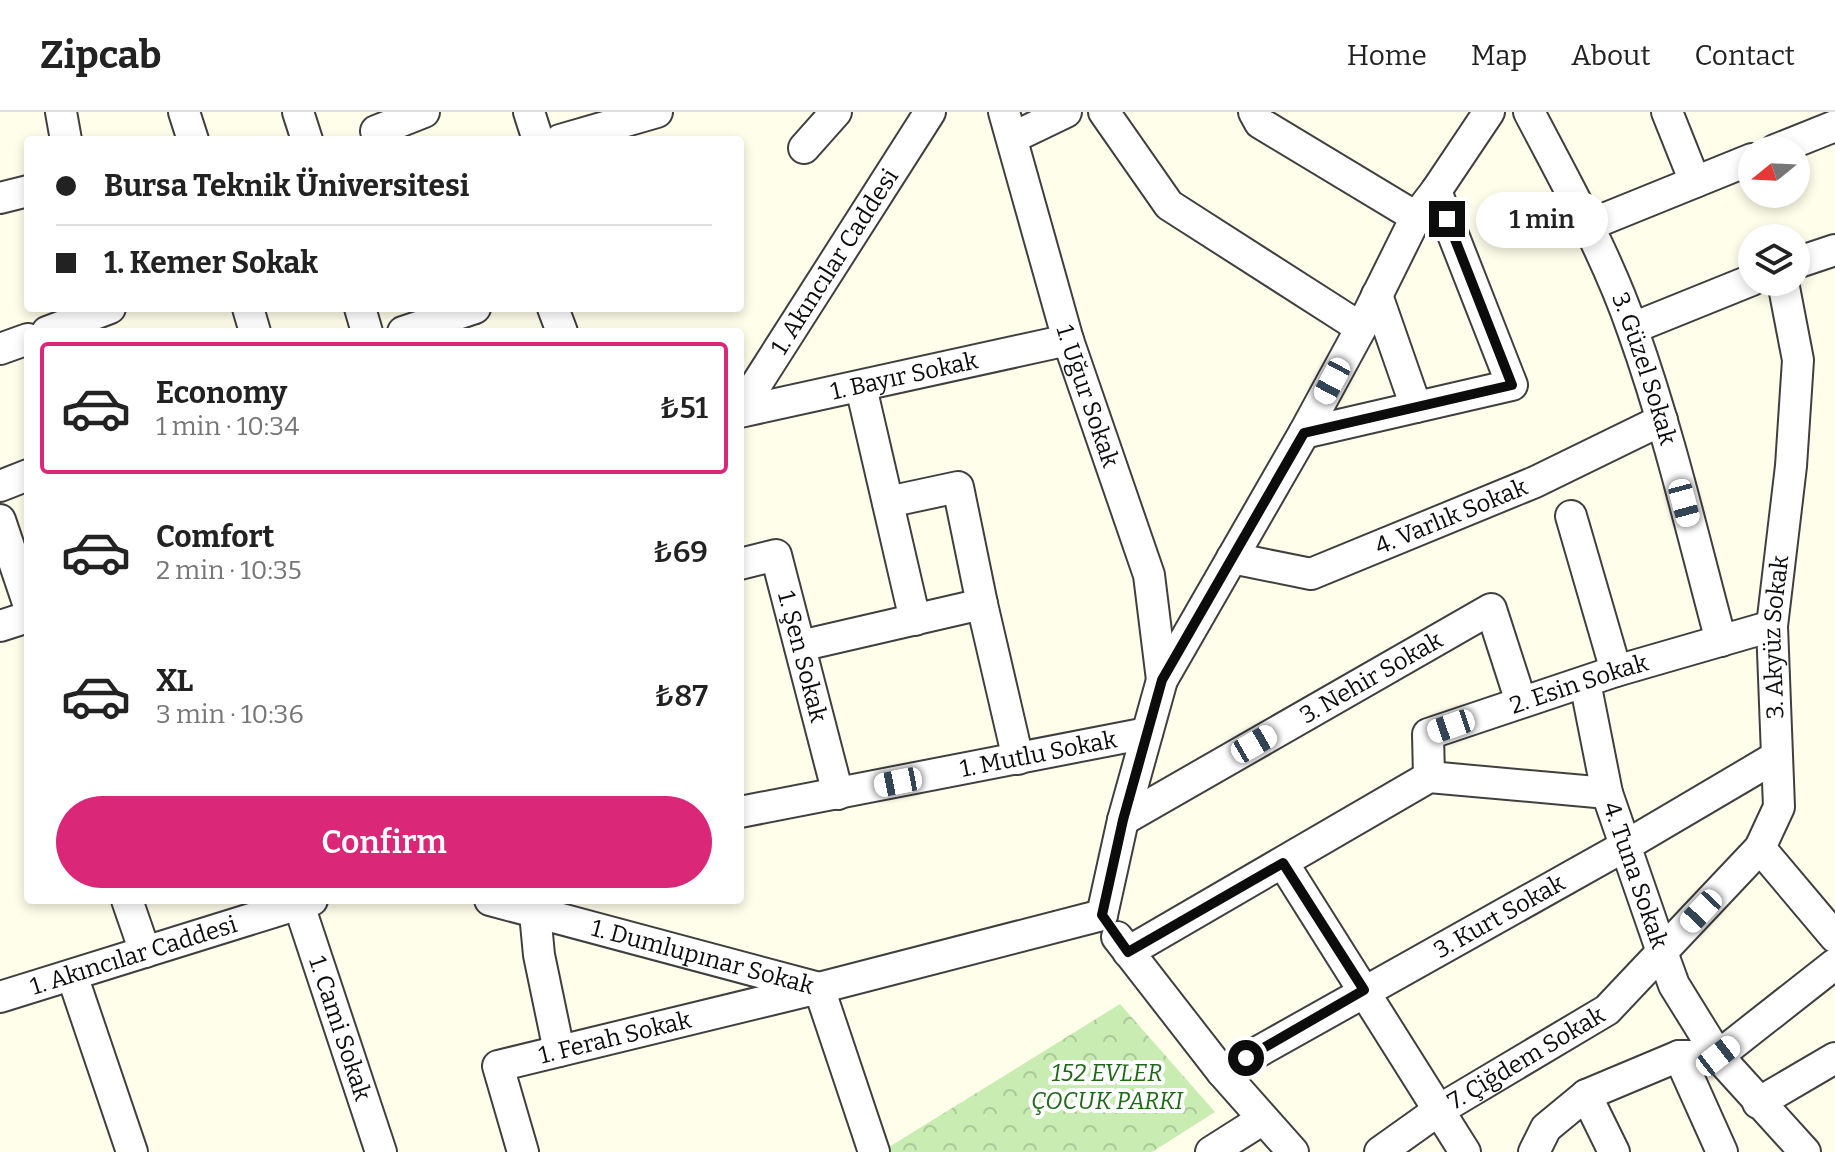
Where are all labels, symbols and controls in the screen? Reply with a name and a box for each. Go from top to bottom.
text: Zipcab [40,32,161,78]
text: Home [1347,39,1427,72]
text: Map [1471,39,1527,72]
text: About [1571,39,1651,72]
text: Contact [1695,39,1795,72]
north arrow [1738,136,1810,208]
map controls [1738,136,1810,296]
street label: 1. Akıncılar Caddesi [765,164,904,360]
text: Bursa Teknik Üniversitesi [104,168,469,204]
callout: 1 min [1475,191,1607,247]
route end [1429,201,1465,237]
text: 1 min [1509,204,1575,235]
button: layers [1738,224,1810,296]
text: 1. Kemer Sokak [104,245,318,281]
street label: 3. Güzel Sokak [1606,288,1682,448]
street label: 1. Uğur Sokak [1050,322,1125,471]
street label: 1. Bayır Sokak [828,346,981,406]
car [1310,354,1354,408]
icon: car [60,372,132,444]
text: Economy [156,375,287,411]
text: ₺51 [659,390,708,426]
text: 1 min · 10:34 [156,411,299,442]
street label: 4. Varlık Sokak [1371,473,1532,560]
car [1666,477,1702,529]
icon: car [60,516,132,588]
text: Comfort [156,519,274,555]
text: ₺69 [652,534,708,570]
street label: 3. Akyüz Sokak [1758,554,1794,720]
text: 2 min · 10:35 [156,555,302,586]
street label: 1. Şen Sokak [772,588,833,726]
street label: 3. Nehir Sokak [1295,626,1448,730]
street label: 2. Esin Sokak [1506,648,1652,720]
icon: car [60,660,132,732]
text: XL [156,663,193,699]
text: ₺87 [654,678,708,714]
text: 3 min · 10:36 [156,699,304,730]
car [1424,707,1478,745]
car [1227,722,1281,766]
street label: 1. Mutlu Sokak [958,725,1119,783]
car [872,766,924,798]
button: Confirm [56,796,712,888]
street label: 4. Tuna Sokak [1597,798,1674,952]
street label: 3. Kurt Sokak [1429,868,1570,964]
car [1676,885,1726,937]
street label: 1. Akıncılar Caddesi [27,910,240,1001]
street label: 1. Dumlupınar Sokak [588,914,817,1000]
street label: 1. Cami Sokak [303,953,377,1104]
street label: 7. Çiğdem Sokak [1443,1000,1610,1116]
street label: 1. Ferah Sokak [536,1005,694,1070]
car [1692,1032,1744,1080]
route start [1228,1040,1264,1076]
park label: 152 EVLER ÇOCUK PARKI [1031,1059,1184,1115]

